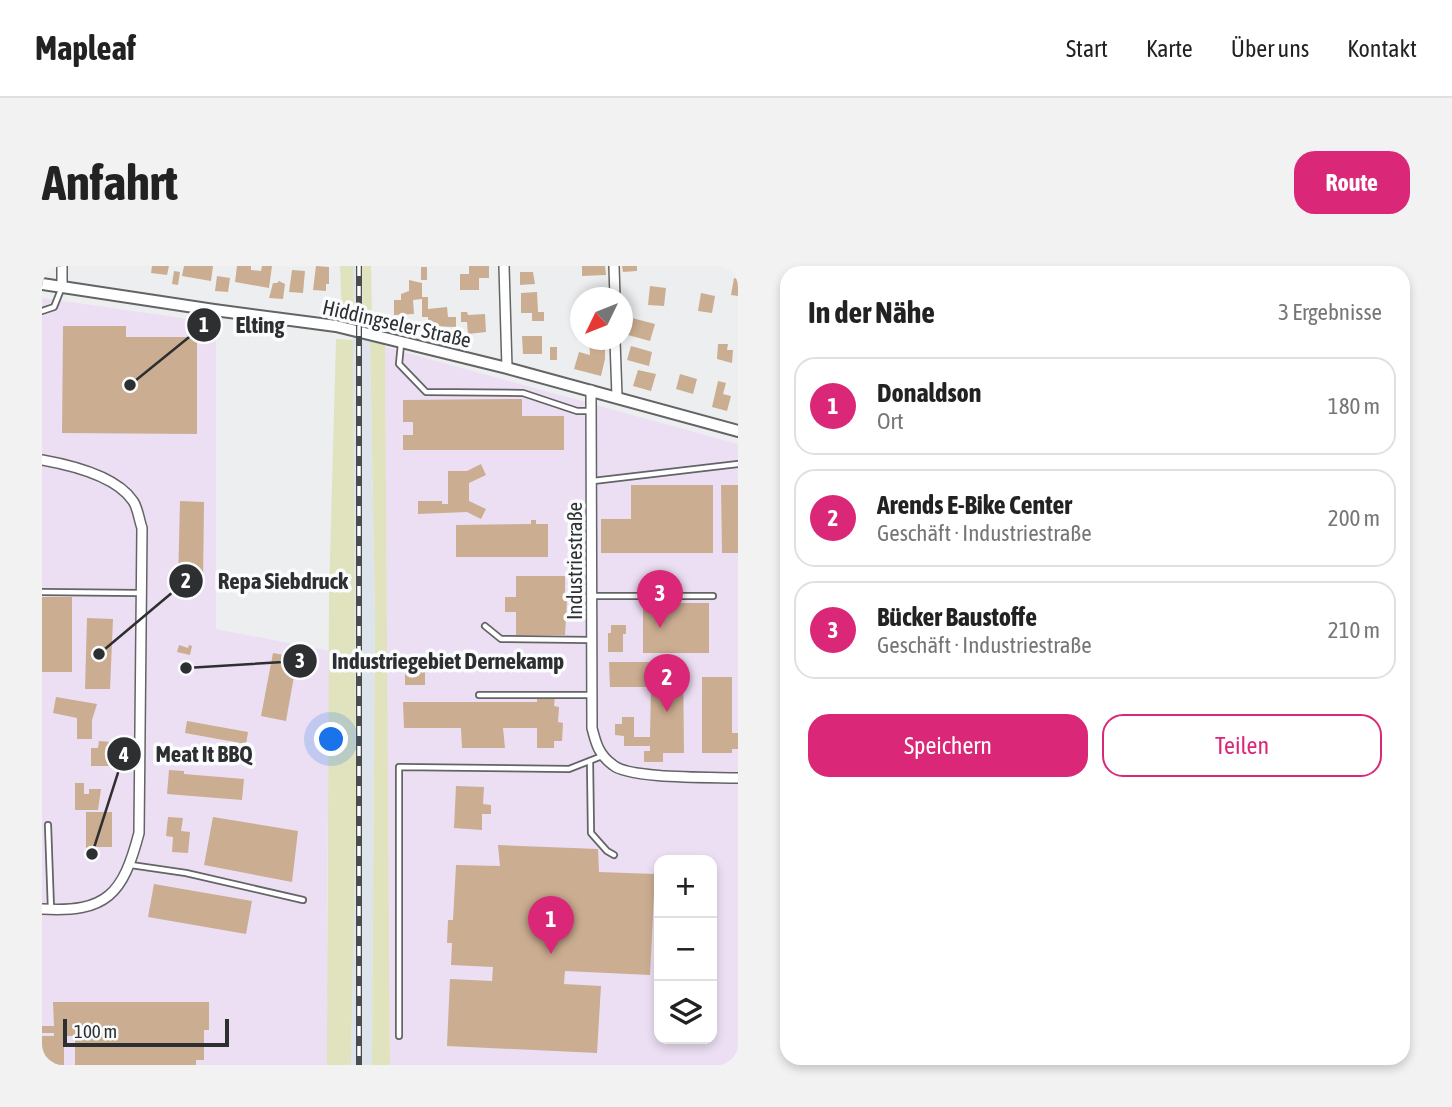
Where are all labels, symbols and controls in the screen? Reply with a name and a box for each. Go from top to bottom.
text: Mapleaf [35,29,136,67]
text: Start [1066,35,1108,62]
text: Karte [1146,35,1193,62]
text: Über uns [1231,35,1309,62]
text: Kontakt [1347,35,1417,62]
button: Route [1294,151,1410,214]
text: Anfahrt [42,154,178,210]
north arrow [570,287,633,350]
street label: Hiddingseler Straße [320,294,474,352]
text: In der Nähe [808,295,935,329]
text: 3 Ergebnisse [1278,299,1382,325]
callout: Elting [187,303,299,347]
text: 1 [199,312,209,336]
text: Elting [236,312,285,338]
text: Donaldson [877,378,981,408]
text: 1 [828,393,838,419]
text: 180 m [1328,393,1380,419]
text: Ort [877,408,904,434]
text: Arends E-Bike Center [877,490,1072,520]
street label: Industriestraße [562,502,586,620]
text: 2 [828,505,838,531]
text: 200 m [1328,505,1380,531]
text: Geschäft · Industriestraße [877,520,1092,546]
callout: Repa Siebdruck [168,559,362,603]
text: 2 [181,568,191,592]
text: Repa Siebdruck [218,568,349,594]
pin: 3 [637,570,683,628]
text: Bücker Baustoffe [877,602,1037,632]
text: 3 [828,617,838,643]
text: 210 m [1328,617,1380,643]
text: Geschäft · Industriestraße [877,632,1092,658]
callout: Industriegebiet Dernekamp [283,639,578,683]
text: 3 [295,648,305,672]
text: Industriegebiet Dernekamp [332,648,564,674]
pin: 2 [644,654,690,712]
button: Speichern [808,714,1088,777]
button: Teilen [1102,714,1382,777]
your location [314,722,348,756]
callout: Meat It BBQ [107,732,267,776]
text: Meat It BBQ [155,741,253,767]
text: 4 [118,742,129,766]
map controls [654,855,717,1044]
button: + [654,855,717,918]
pin: 1 [528,896,574,954]
button: − [654,918,717,981]
button: layers [654,981,717,1044]
scale bar [63,1016,229,1048]
text: 100 m [74,1020,117,1042]

